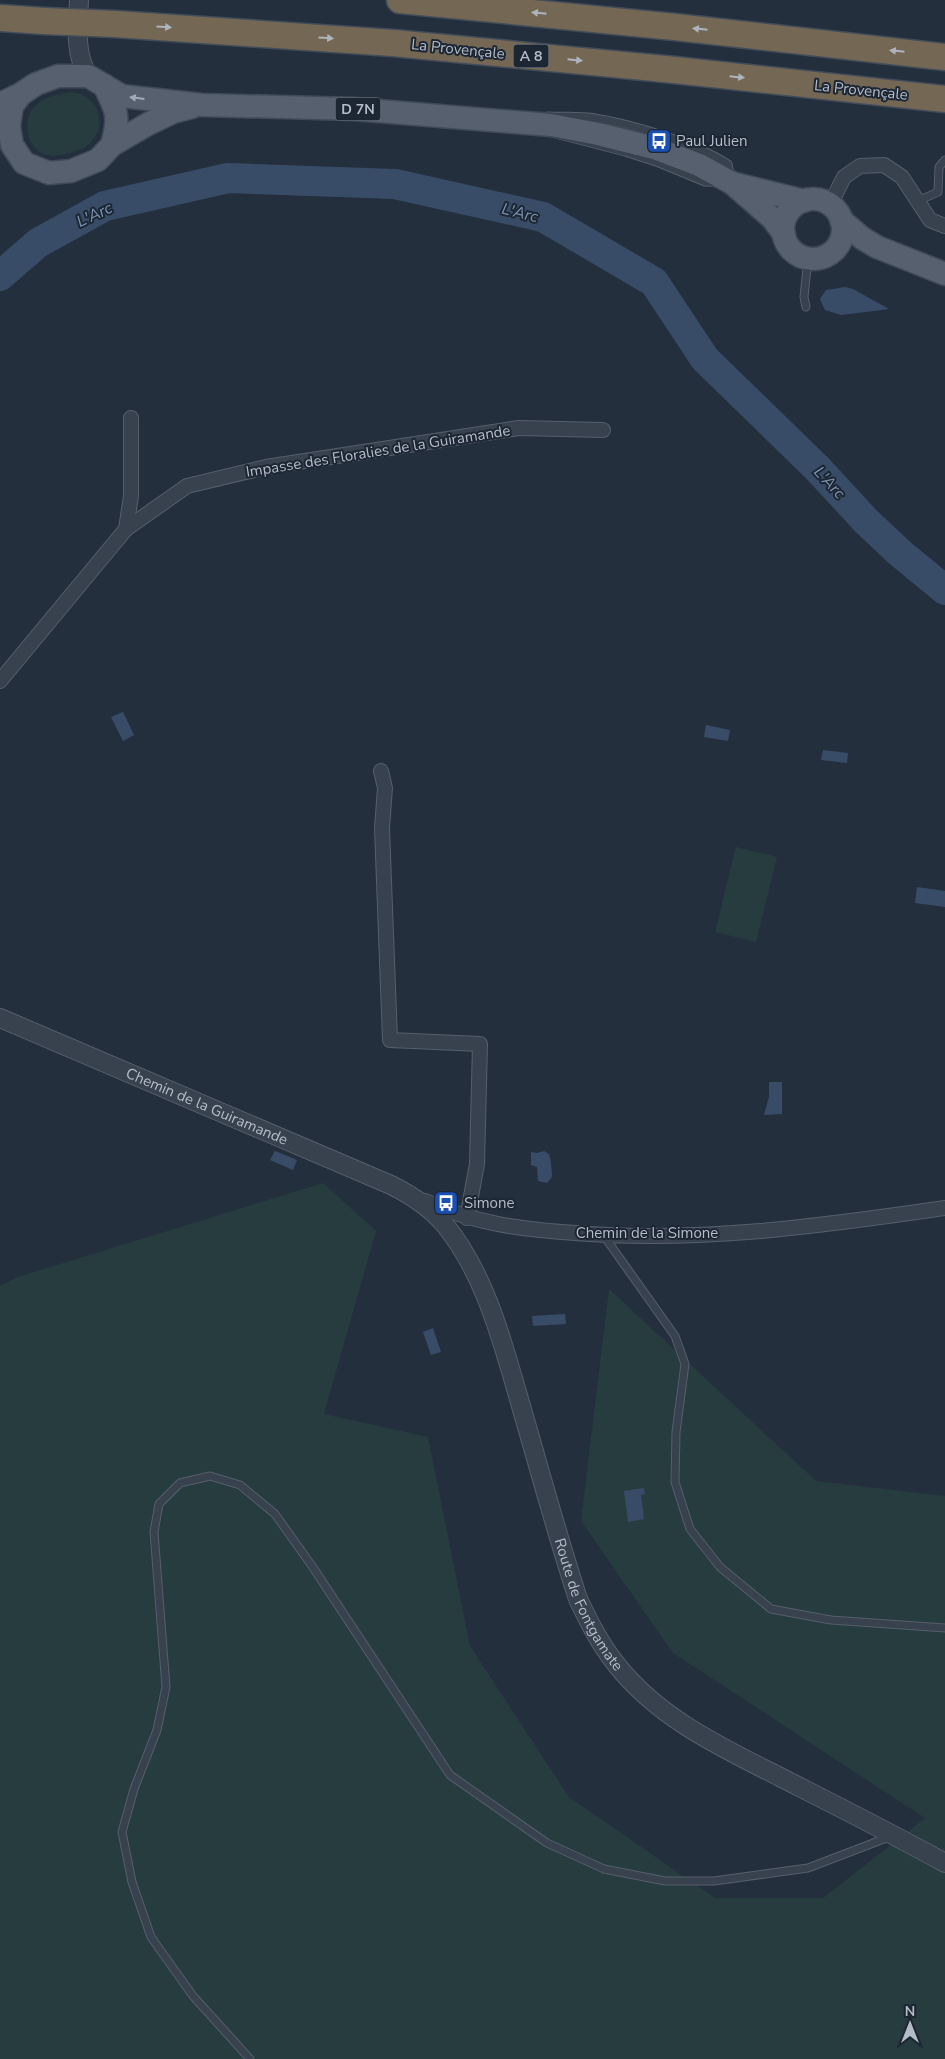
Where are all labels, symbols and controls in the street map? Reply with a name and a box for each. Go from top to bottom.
one-way arrow [530,9,546,17]
one-way arrow [156,24,172,32]
one-way arrow [692,25,708,33]
street label: La Provençale [410,34,506,64]
one-way arrow [318,35,334,43]
road number: A 8 [514,44,548,68]
one-way arrow [888,47,904,55]
one-way arrow [567,56,583,64]
one-way arrow [729,73,745,81]
street label: La Provençale [813,75,909,105]
one-way arrow [128,94,144,102]
road number: D 7N [336,98,380,120]
bus stop icon: Paul Julien [646,128,672,154]
place label: Paul Julien [676,131,748,151]
water label: L'Arc [73,197,116,233]
water label: L'Arc [499,198,541,228]
street label: Impasse des Floralies de la Guiramande [244,420,512,482]
water label: L'Arc [809,462,850,504]
street label: Chemin de la Guiramande [123,1063,291,1150]
bus stop icon: Simone [433,1190,459,1216]
place label: Simone [464,1193,514,1213]
street label: Chemin de la Simone [576,1223,718,1243]
street label: Route de Fontgamate [550,1536,628,1675]
north arrow [885,1999,935,2049]
text: N [905,2002,915,2021]

